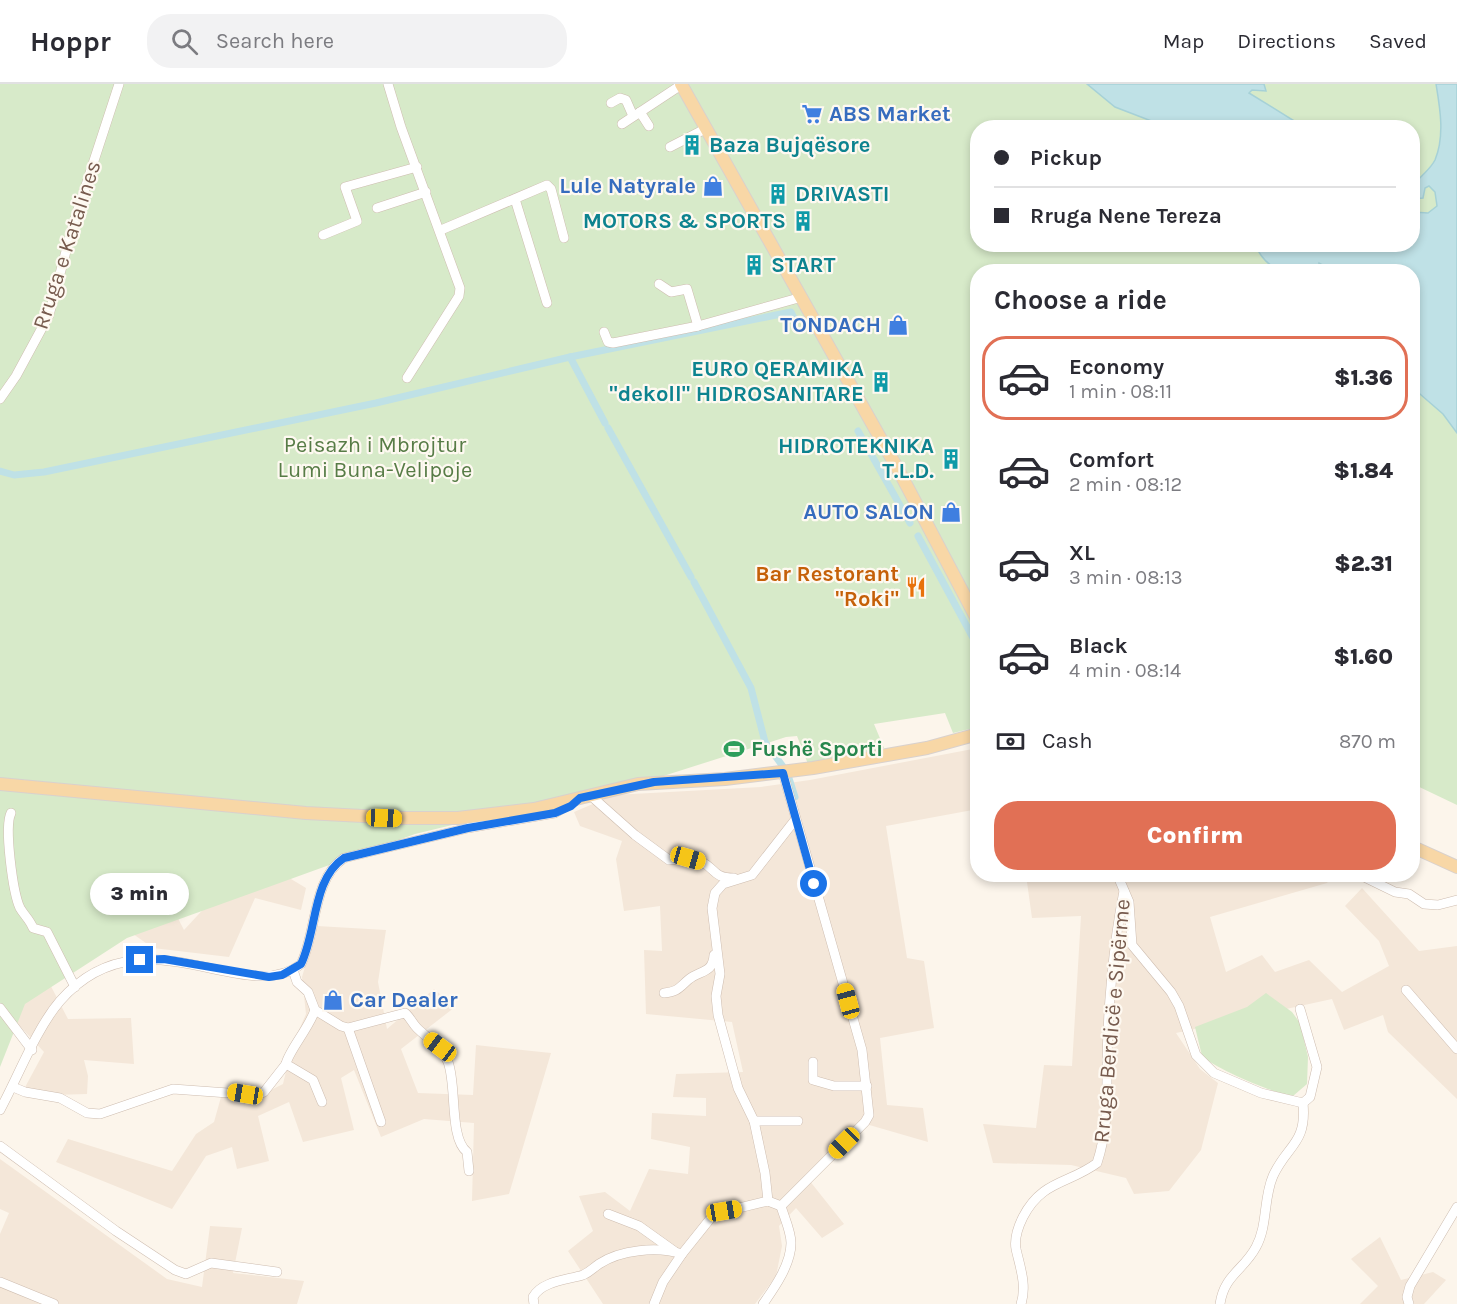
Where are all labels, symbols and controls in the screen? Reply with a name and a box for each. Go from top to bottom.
search box [147,14,567,68]
text: Hoppr [30,25,111,58]
icon: search [168,25,201,58]
text: Search here [216,28,334,54]
text: Map [1163,29,1204,53]
text: Directions [1237,29,1336,53]
text: Saved [1369,29,1427,53]
place label: ABS Market [829,101,951,127]
supermarket icon: ABS Market [800,102,824,126]
place label: Baza Bujqësore [709,132,870,158]
building icon: Baza Bujqësore [680,133,704,157]
text: Pickup [1030,145,1102,171]
street label: Rruga e Katalines [27,157,107,333]
place label: Lule Natyrale [559,173,696,199]
shop icon: Lule Natyrale [701,174,725,198]
place label: DRIVASTI [795,181,890,207]
building icon: DRIVASTI [766,182,790,206]
text: Rruga Nene Tereza [1030,203,1222,229]
place label: MOTORS & SPORTS [583,208,786,234]
building icon: MOTORS & SPORTS [791,209,815,233]
place label: START [771,252,836,278]
building icon: START [742,253,766,277]
text: Choose a ride [994,284,1167,316]
place label: TONDACH [780,312,881,338]
shop icon: TONDACH [886,313,910,337]
icon: car [997,351,1051,405]
text: Economy [1069,354,1164,380]
place label: EURO QERAMIKA "dekoll" HIDROSANITARE [609,356,864,407]
text: $1.36 [1334,365,1393,391]
building icon: EURO QERAMIKA "dekoll" HIDROSANITARE [869,370,893,394]
text: 1 min · 08:11 [1069,380,1172,403]
park label: Peisazh i Mbrojtur Lumi Buna-Velipoje [278,432,472,483]
place label: HIDROTEKNIKA T.L.D. [778,433,934,484]
icon: car [997,444,1051,498]
building icon: HIDROTEKNIKA T.L.D. [939,447,963,471]
text: Comfort [1069,447,1154,473]
text: $1.84 [1334,458,1393,484]
text: 2 min · 08:12 [1069,473,1182,496]
place label: AUTO SALON [803,499,934,525]
shop icon: AUTO SALON [939,500,963,524]
icon: car [997,537,1051,591]
text: XL [1069,540,1095,566]
text: $2.31 [1334,551,1393,577]
place label: Bar Restorant "Roki" [755,561,899,612]
text: 3 min · 08:13 [1069,566,1183,589]
restaurant icon: Bar Restorant "Roki" [904,575,928,599]
icon: car [997,630,1051,684]
text: Black [1069,633,1128,659]
text: $1.60 [1334,644,1393,670]
text: 4 min · 08:14 [1069,659,1181,682]
icon: cash [994,725,1027,758]
text: Cash [1042,728,1092,754]
text: 870 m [1339,730,1396,753]
place label: Fushë Sporti [751,736,883,762]
sports icon: Fushë Sporti [722,737,746,761]
button: Confirm [994,801,1396,870]
car [366,808,402,828]
car [668,844,708,872]
route start [800,870,827,897]
callout: 3 min [90,873,190,915]
text: 3 min [111,882,168,905]
street label: Rruga Berdicë e Sipërme [1088,898,1136,1144]
route end [126,946,153,973]
car [835,981,861,1021]
place label: Car Dealer [350,987,458,1013]
shop icon: Car Dealer [321,988,345,1012]
car [420,1029,460,1065]
car [226,1082,264,1106]
car [825,1124,863,1162]
car [705,1199,743,1223]

